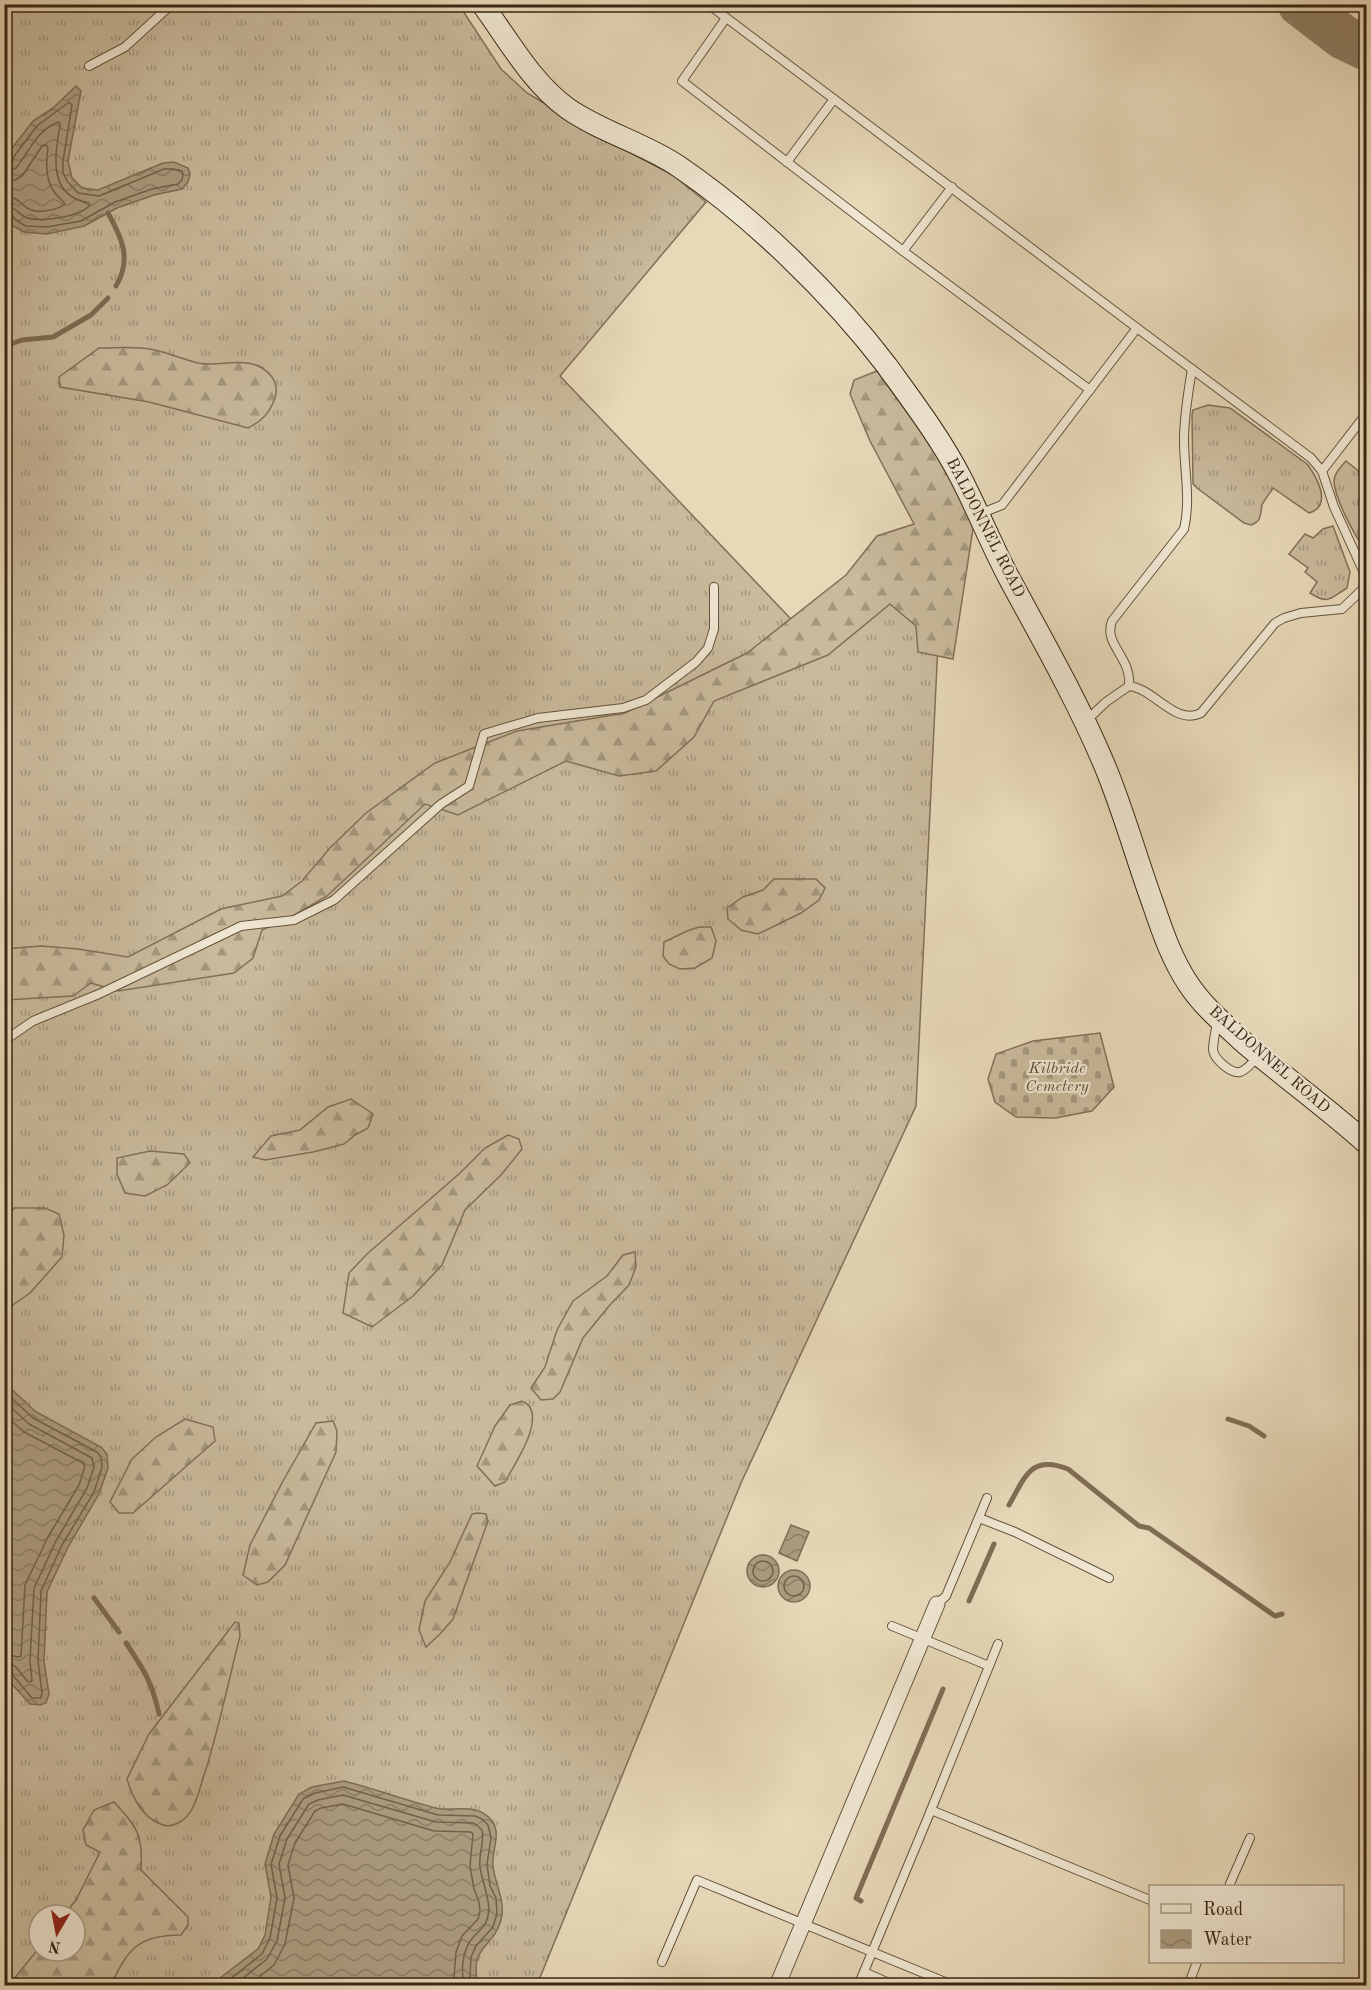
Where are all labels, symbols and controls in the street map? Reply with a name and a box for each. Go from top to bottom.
street label: BALDONNEL ROAD [943,456,1027,600]
street label: BALDONNEL ROAD [1206,1003,1332,1117]
park label: Kilbride Cemetery [1025,1061,1090,1095]
legend [1149,1885,1344,1963]
text: Road [1203,1901,1243,1919]
north arrow [27,1903,87,1963]
text: Water [1203,1931,1252,1949]
text: N [47,1937,62,1955]

